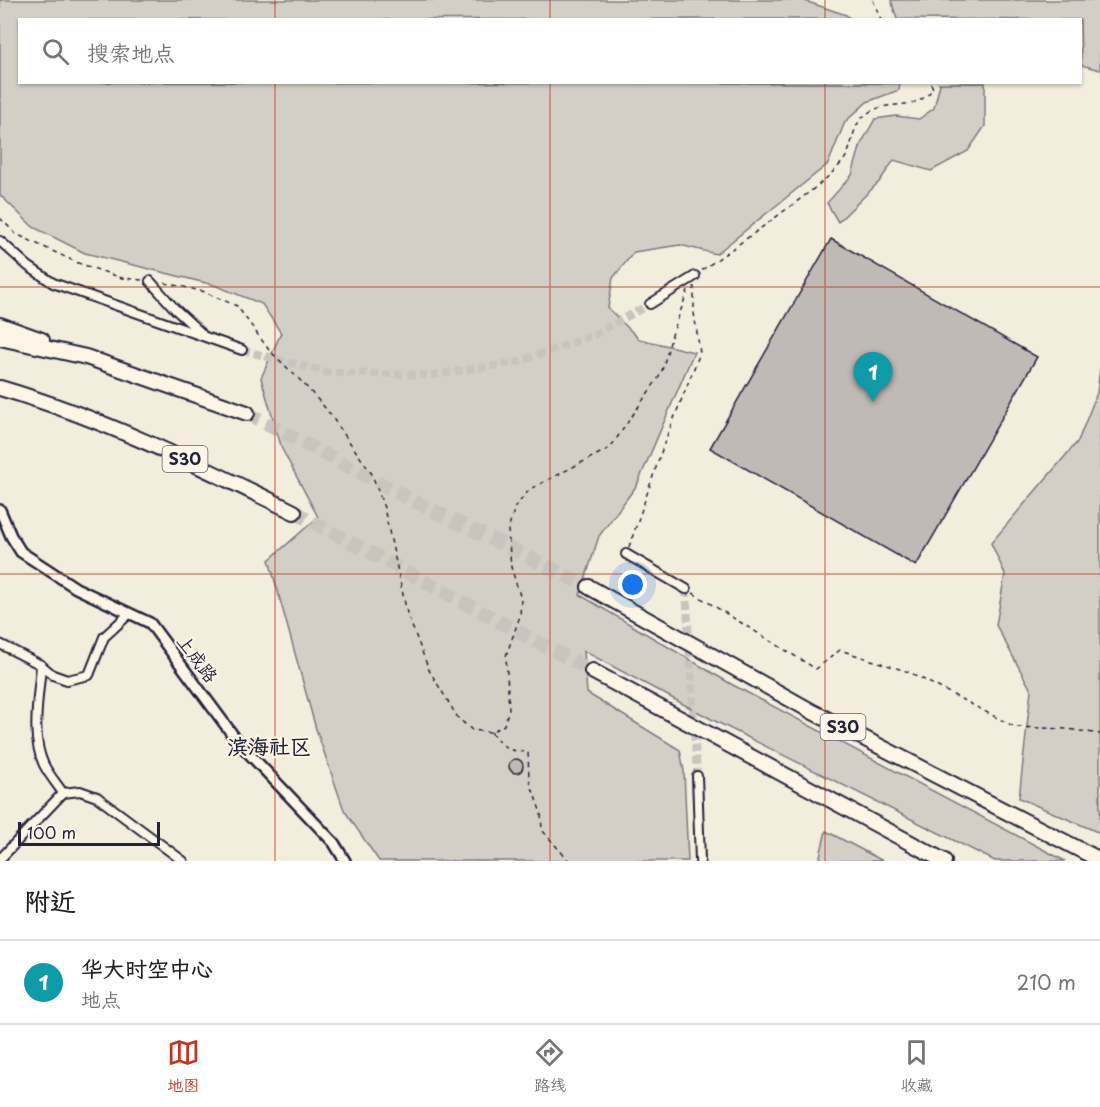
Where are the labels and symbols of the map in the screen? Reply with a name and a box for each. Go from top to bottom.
pin: 1 [854,352,892,402]
road number: S30 [162,446,207,472]
your location [618,570,647,599]
street label: 上成路 [171,628,225,688]
road number: S30 [820,714,866,740]
district label: 滨海社区 [227,729,311,761]
scale bar [18,819,160,846]

